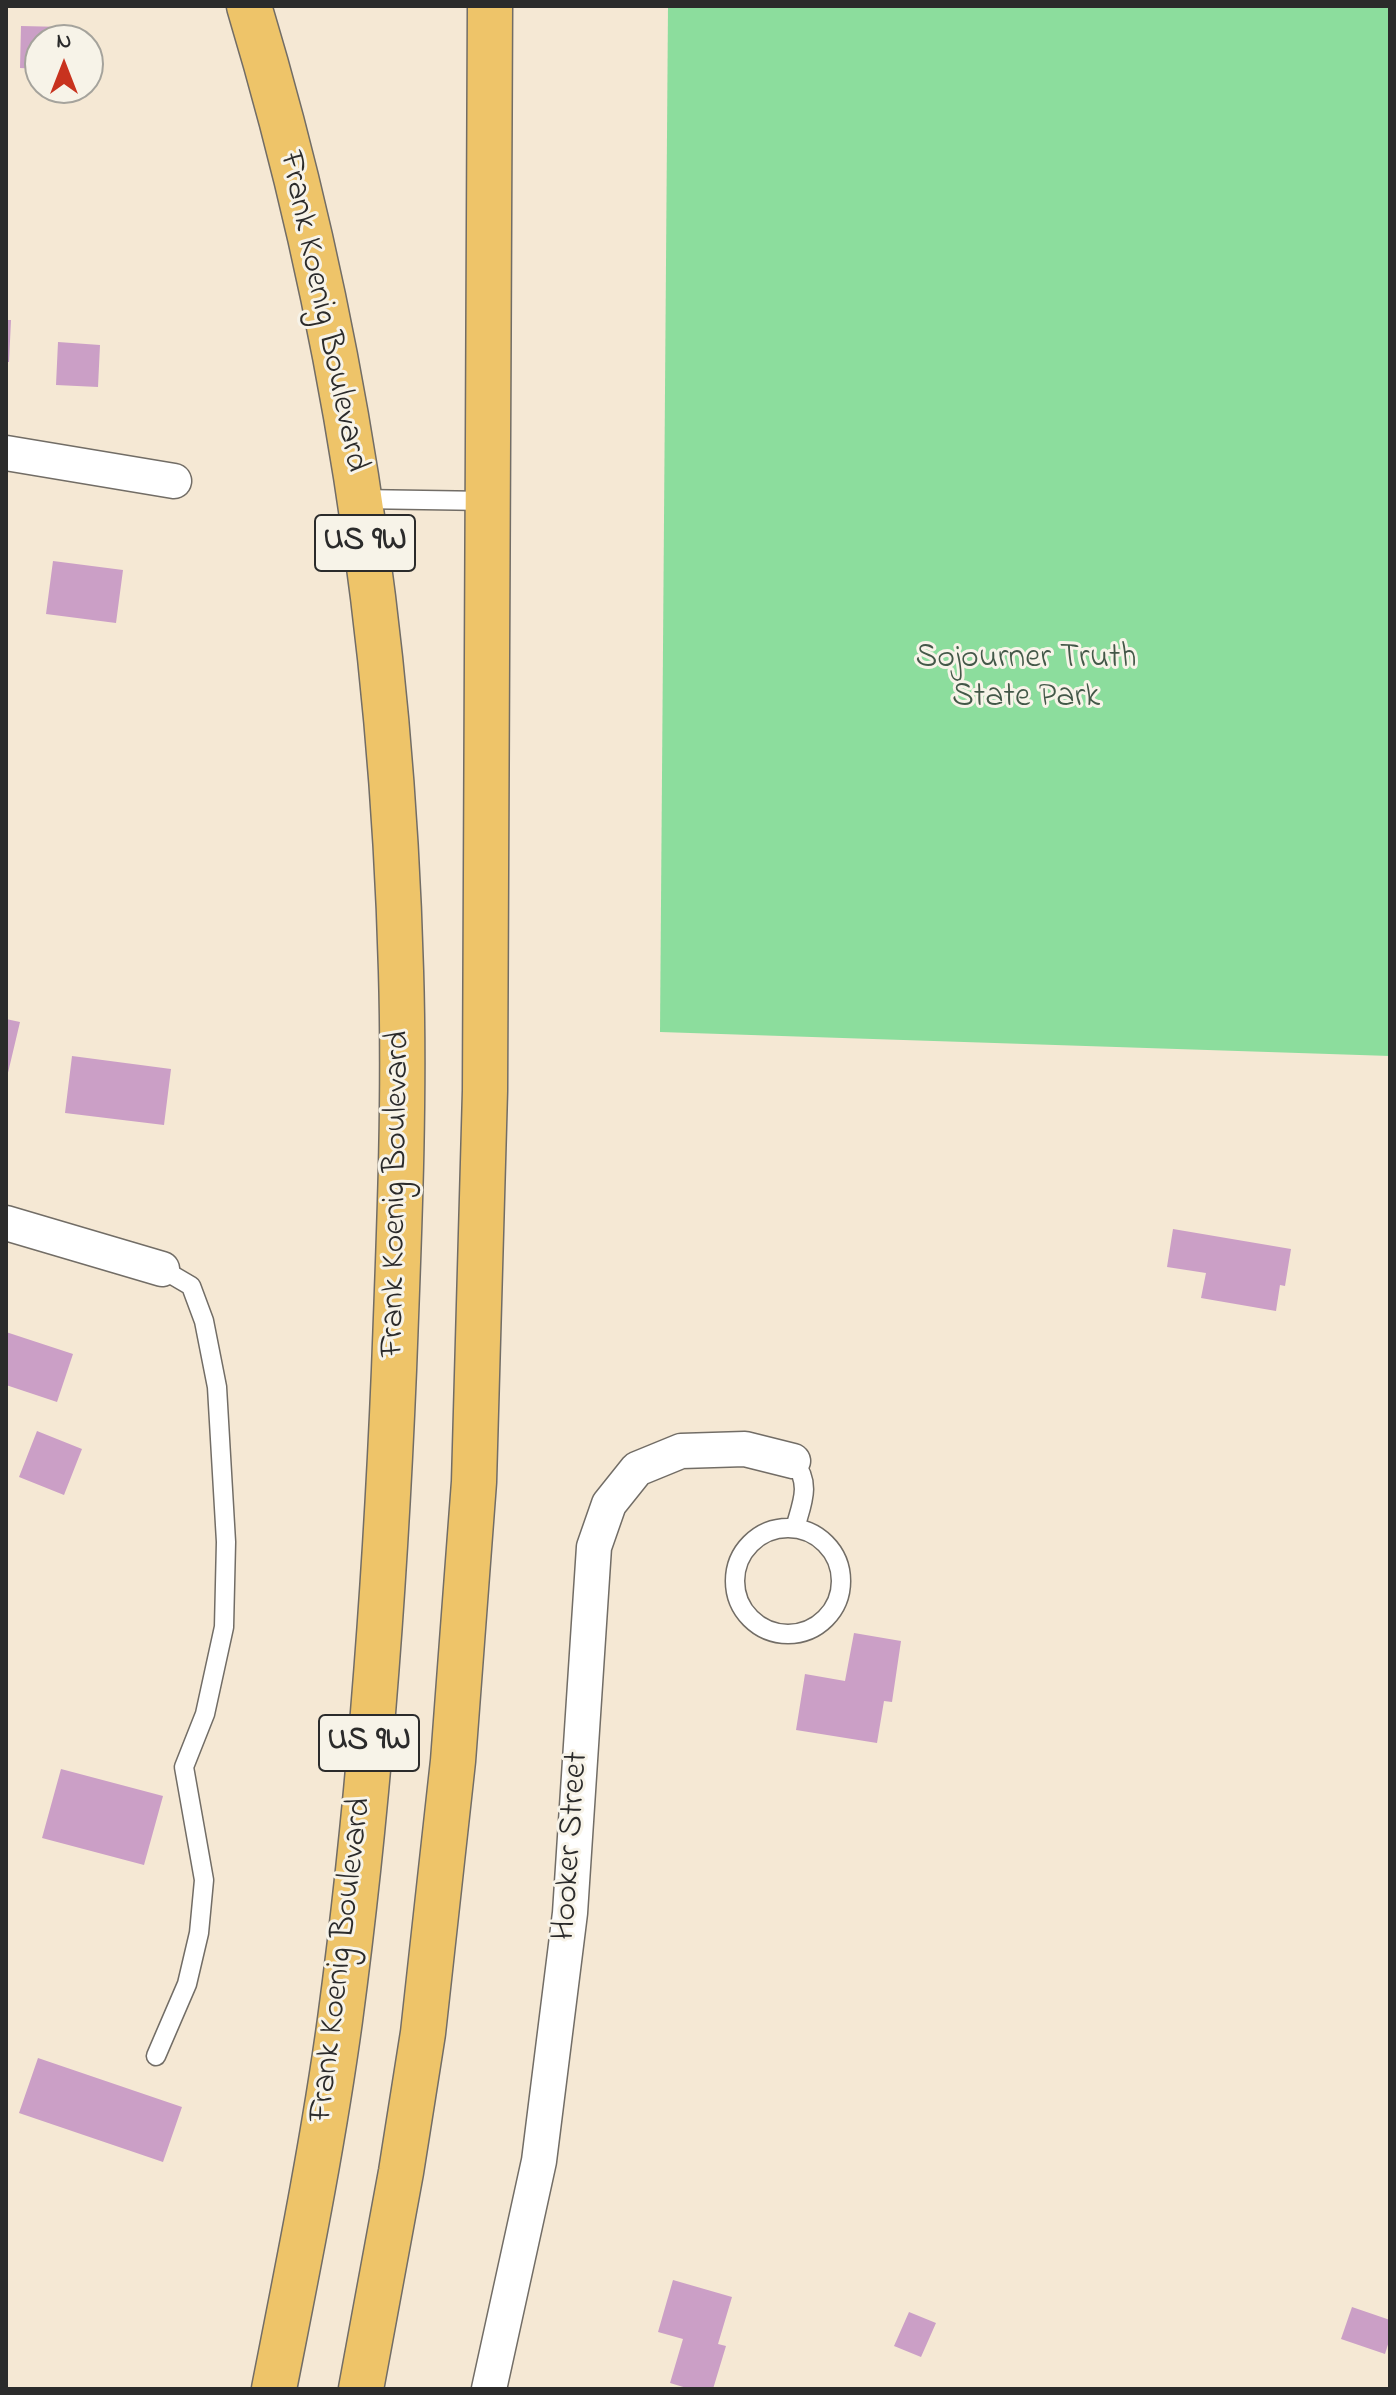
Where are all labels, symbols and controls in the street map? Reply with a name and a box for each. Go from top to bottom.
north arrow [24,24,104,104]
text: N [57,26,71,58]
street label: Frank Koenig Boulevard [267,148,375,476]
road number: US 9W [315,515,415,571]
park label: Sojourner Truth State Park [915,640,1137,720]
street label: Frank Koenig Boulevard [375,1030,421,1358]
road number: US 9W [319,1715,419,1771]
street label: Hooker Street [546,1750,600,1942]
street label: Frank Koenig Boulevard [303,1796,383,2124]

